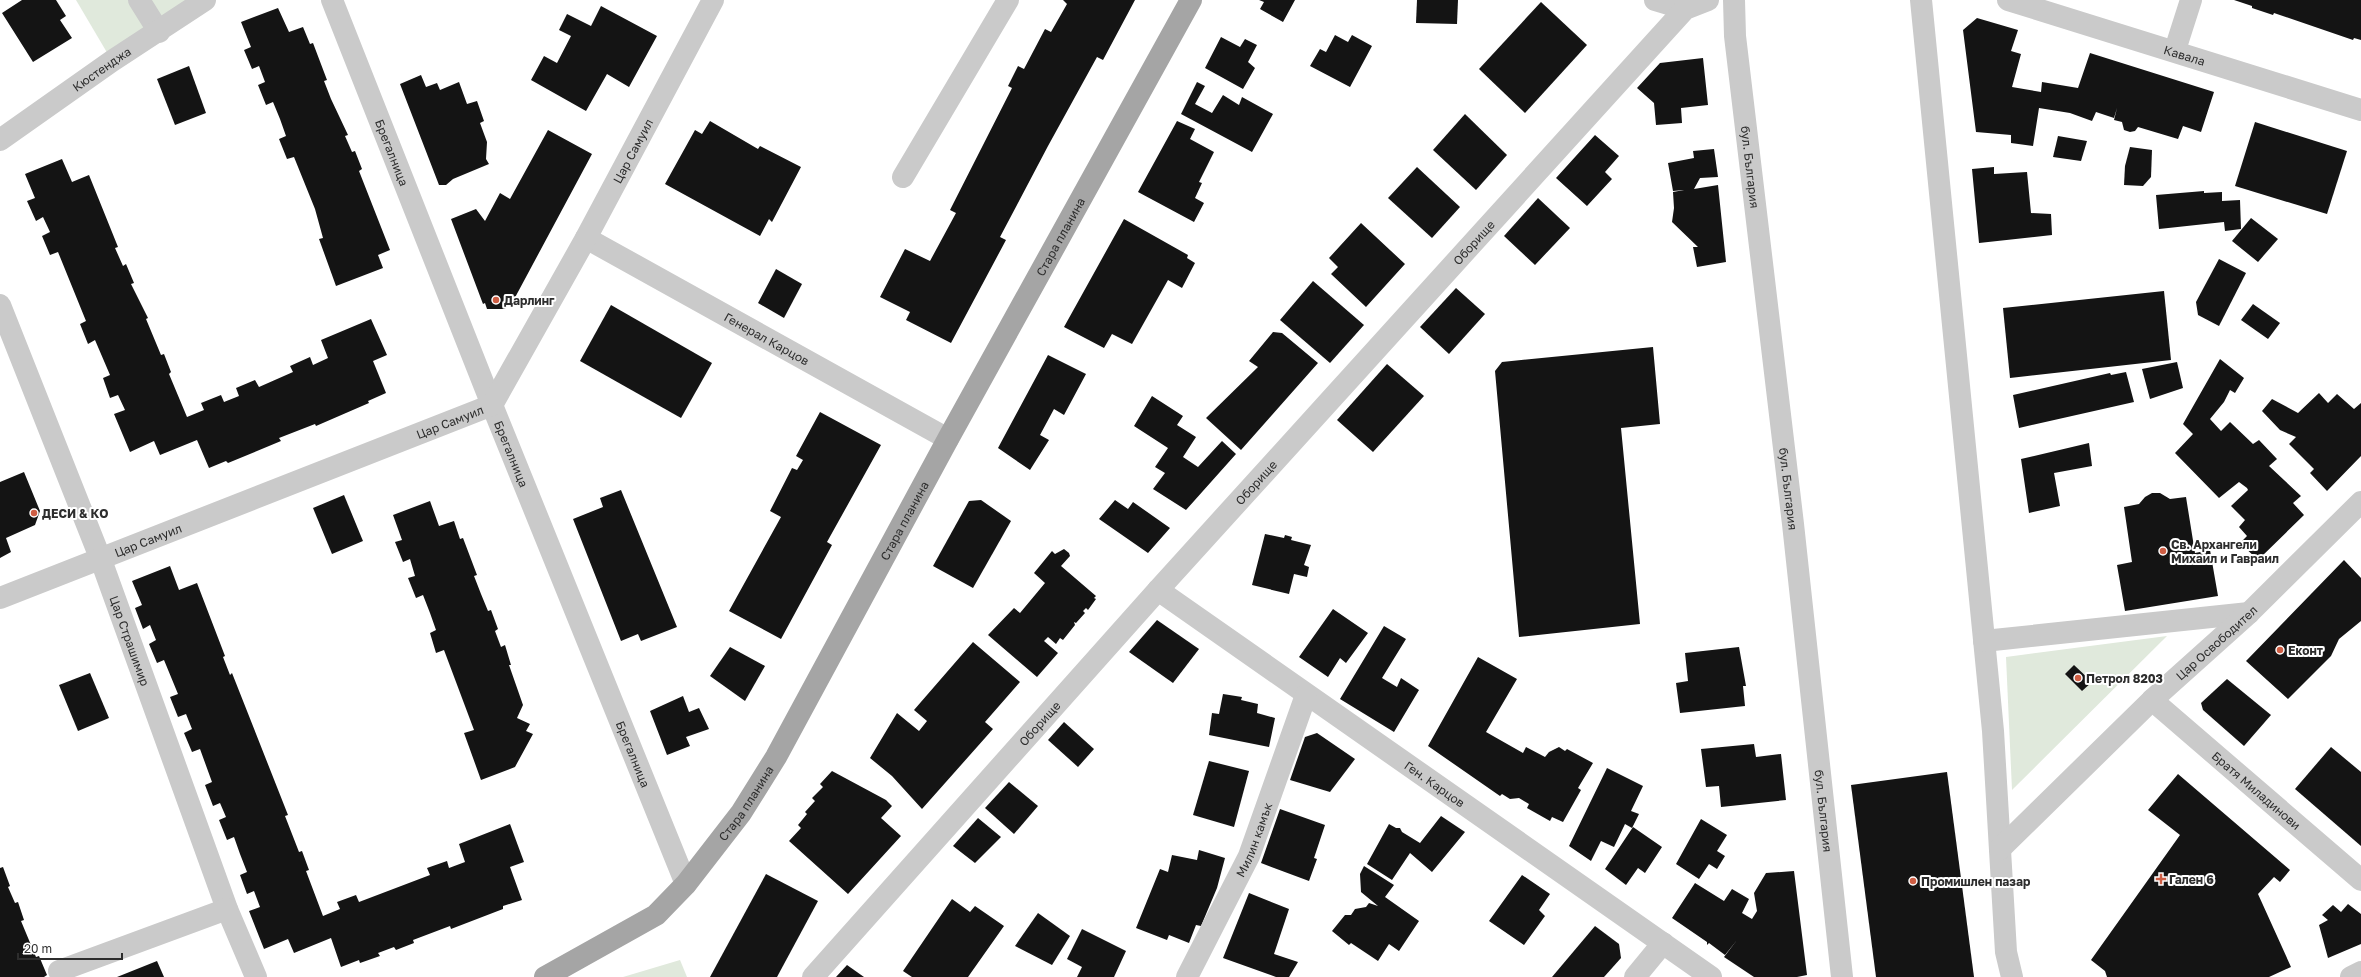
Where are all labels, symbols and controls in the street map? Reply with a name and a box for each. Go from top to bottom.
street label: Кавала [2162,42,2207,69]
street label: Кюстенджа [69,43,134,94]
street label: Цар Самуил [609,116,656,186]
street label: Брегалница [372,117,412,188]
street label: бул. България [1738,125,1763,209]
street label: Стара планина [1032,195,1088,279]
street label: Оборище [1449,217,1498,268]
place label: Дарлинг [504,293,555,308]
marker: Дарлинг [491,295,501,305]
street label: Генерал Карцов [722,309,812,368]
street label: Цар Самуил [414,402,485,442]
street label: Брегалница [492,418,532,489]
street label: бул. България [1776,447,1801,531]
street label: Оборище [1232,457,1280,508]
street label: Стара планина [876,478,931,563]
place label: ДЕСИ & КО [42,506,109,521]
marker: ДЕСИ & КО [29,508,39,518]
street label: Цар Самуил [112,520,184,560]
place label: Св. Архангели Михаил и Гавраил [2171,537,2279,566]
marker: Св. Архангели Михаил и Гавраил [2158,546,2168,556]
street label: Цар Страшимир [107,593,153,688]
street label: Цар Освободител [2172,602,2260,683]
place label: Еконт [2288,643,2323,658]
marker: Еконт [2275,645,2285,655]
place label: Петрол 8203 [2086,671,2163,686]
marker: Петрол 8203 [2073,673,2083,683]
street label: Оборище [1015,698,1063,749]
street label: Брегалница [613,719,654,789]
street label: Братя Миладинови [2209,748,2304,832]
street label: Ген. Карцов [1402,758,1468,810]
street label: Стара планина [715,763,776,844]
street label: бул. България [1812,769,1836,853]
street label: Милин камък [1232,800,1275,879]
place label: Гален 6 [2169,872,2214,887]
place label: Промишлен пазар [1921,874,2031,889]
marker: Гален 6 [2156,874,2166,884]
marker: Промишлен пазар [1908,876,1918,886]
scale bar [18,935,122,961]
text: 20 m [24,941,52,956]

